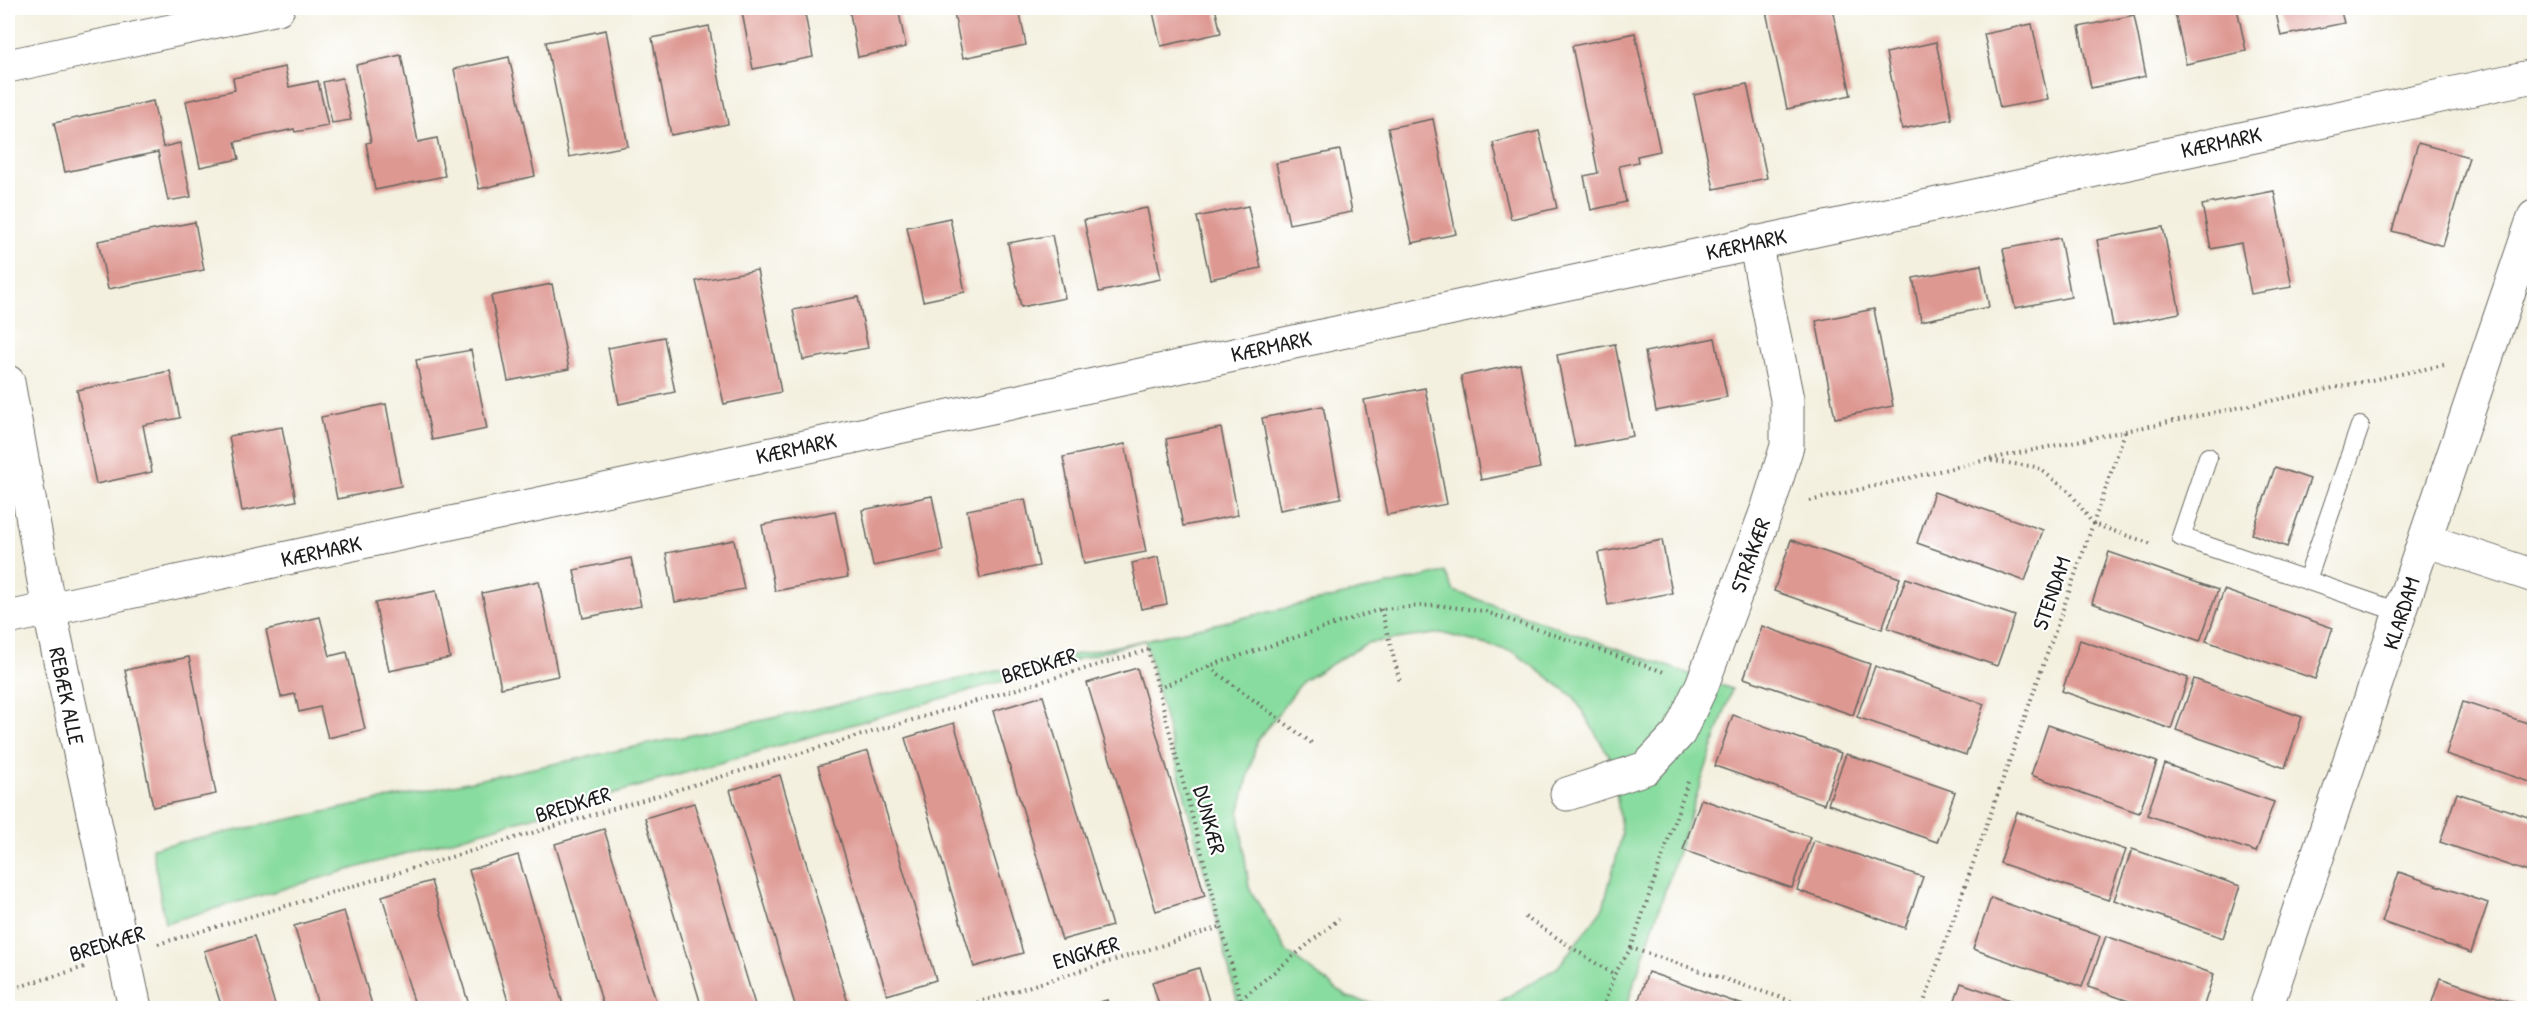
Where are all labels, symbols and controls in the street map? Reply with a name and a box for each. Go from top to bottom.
street label: KÆRMARK [2178,119,2264,165]
street label: KÆRMARK [1703,221,1789,267]
street label: KÆRMARK [1228,323,1314,369]
street label: KÆRMARK [753,425,839,471]
street label: STRÅKÆR [1723,514,1777,596]
street label: KÆRMARK [278,528,364,574]
street label: STENDAM [2024,552,2078,634]
street label: KLARDAM [2375,573,2427,653]
street label: BREDKÆR [998,639,1080,691]
street label: REBÆK ALLE [42,645,92,748]
street label: BREDKÆR [532,778,614,830]
street label: DUNKÆR [1186,782,1234,858]
street label: BREDKÆR [66,917,148,969]
street label: ENGKÆR [1049,928,1123,976]

